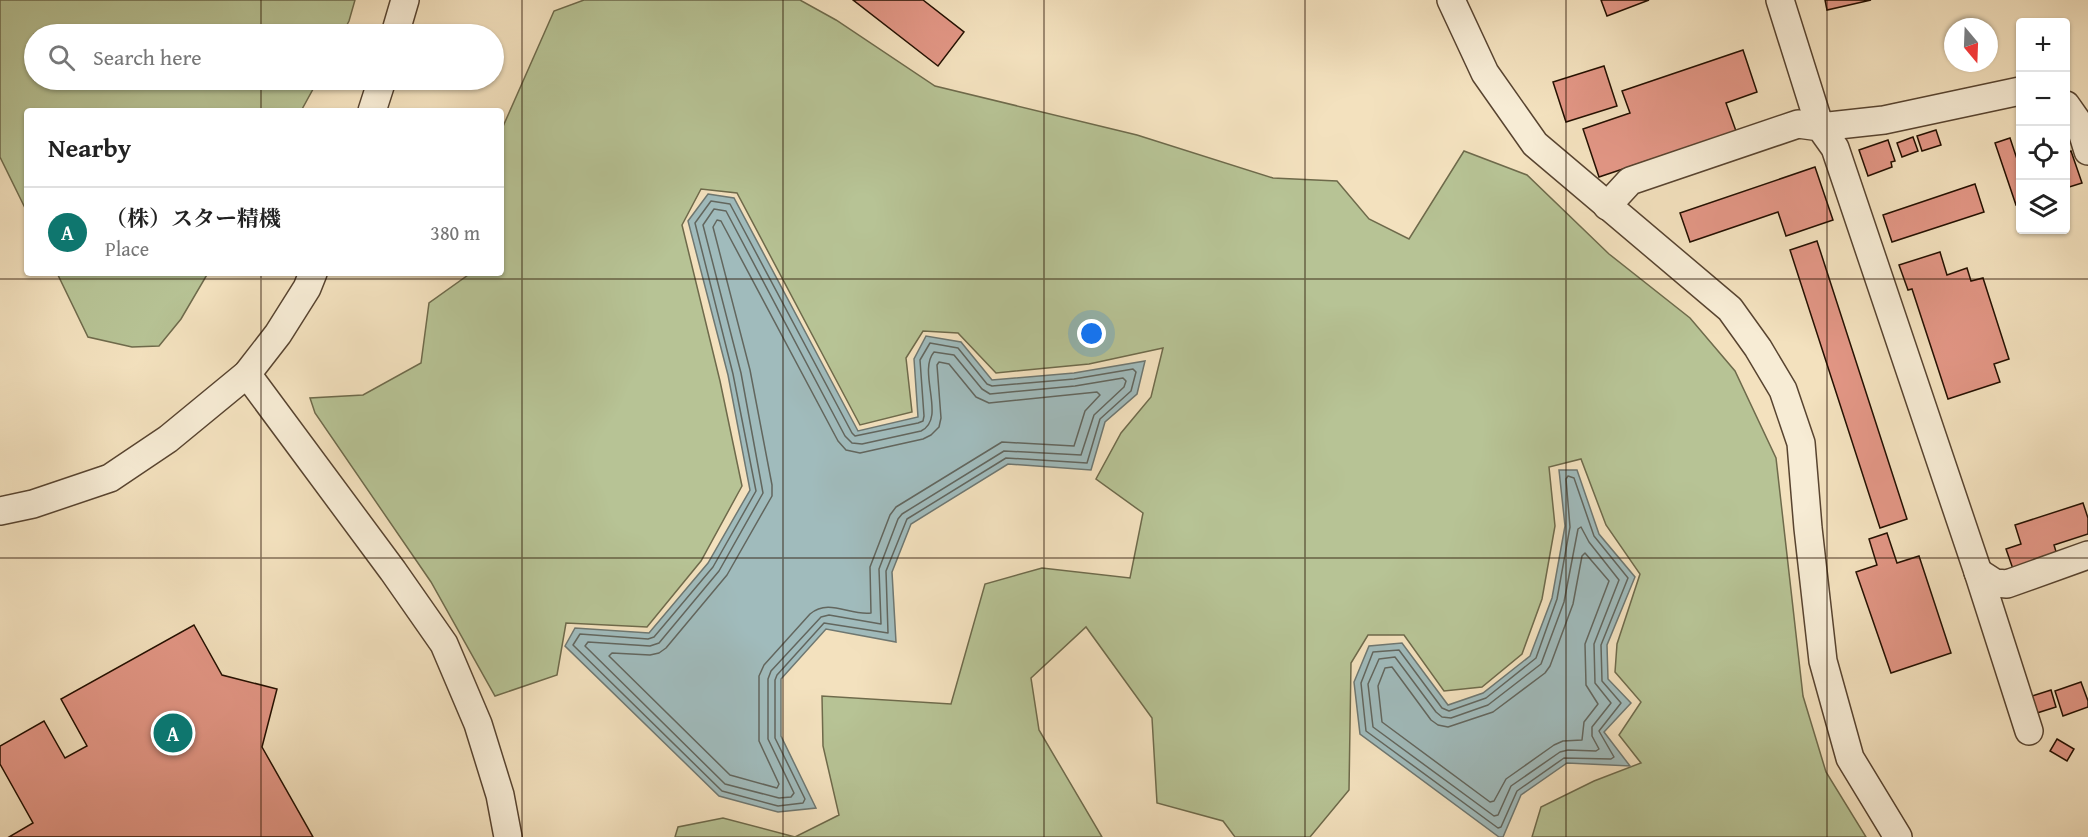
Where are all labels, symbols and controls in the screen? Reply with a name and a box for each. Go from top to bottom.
north arrow [1944,18,1998,72]
map controls [2016,18,2070,234]
button: + [2016,18,2070,72]
search box [24,24,504,90]
icon: search [45,41,78,74]
text: Search here [93,41,202,73]
button: − [2016,72,2070,126]
button: locate [2016,126,2070,180]
text: Nearby [48,128,131,167]
button: layers [2016,180,2070,234]
text: （株）スター精機 [105,202,281,234]
text: A [61,218,74,247]
text: 380 m [430,218,480,247]
text: Place [105,234,149,263]
your location [1077,319,1106,348]
pin: A [154,710,192,756]

